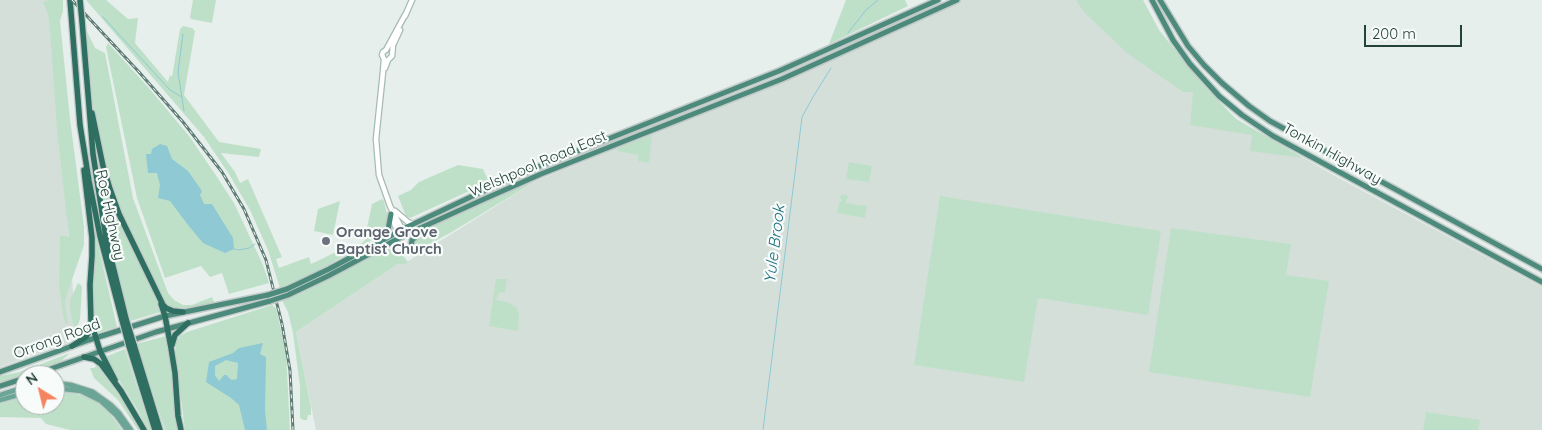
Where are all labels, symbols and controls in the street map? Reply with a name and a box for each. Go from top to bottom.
scale bar [1367,15,1464,47]
text: 200 m [1372,24,1416,43]
street label: Tonkin Highway [1280,120,1384,188]
street label: Welshpool Road East [467,127,609,201]
street label: Roe Highway [92,168,128,262]
water label: Yule Brook [761,204,789,284]
place label: Orange Grove Baptist Church [336,223,442,258]
marker: Orange Grove Baptist Church [320,235,332,247]
street label: Orrong Road [11,315,103,363]
north arrow [15,365,65,415]
text: N [22,368,41,389]

